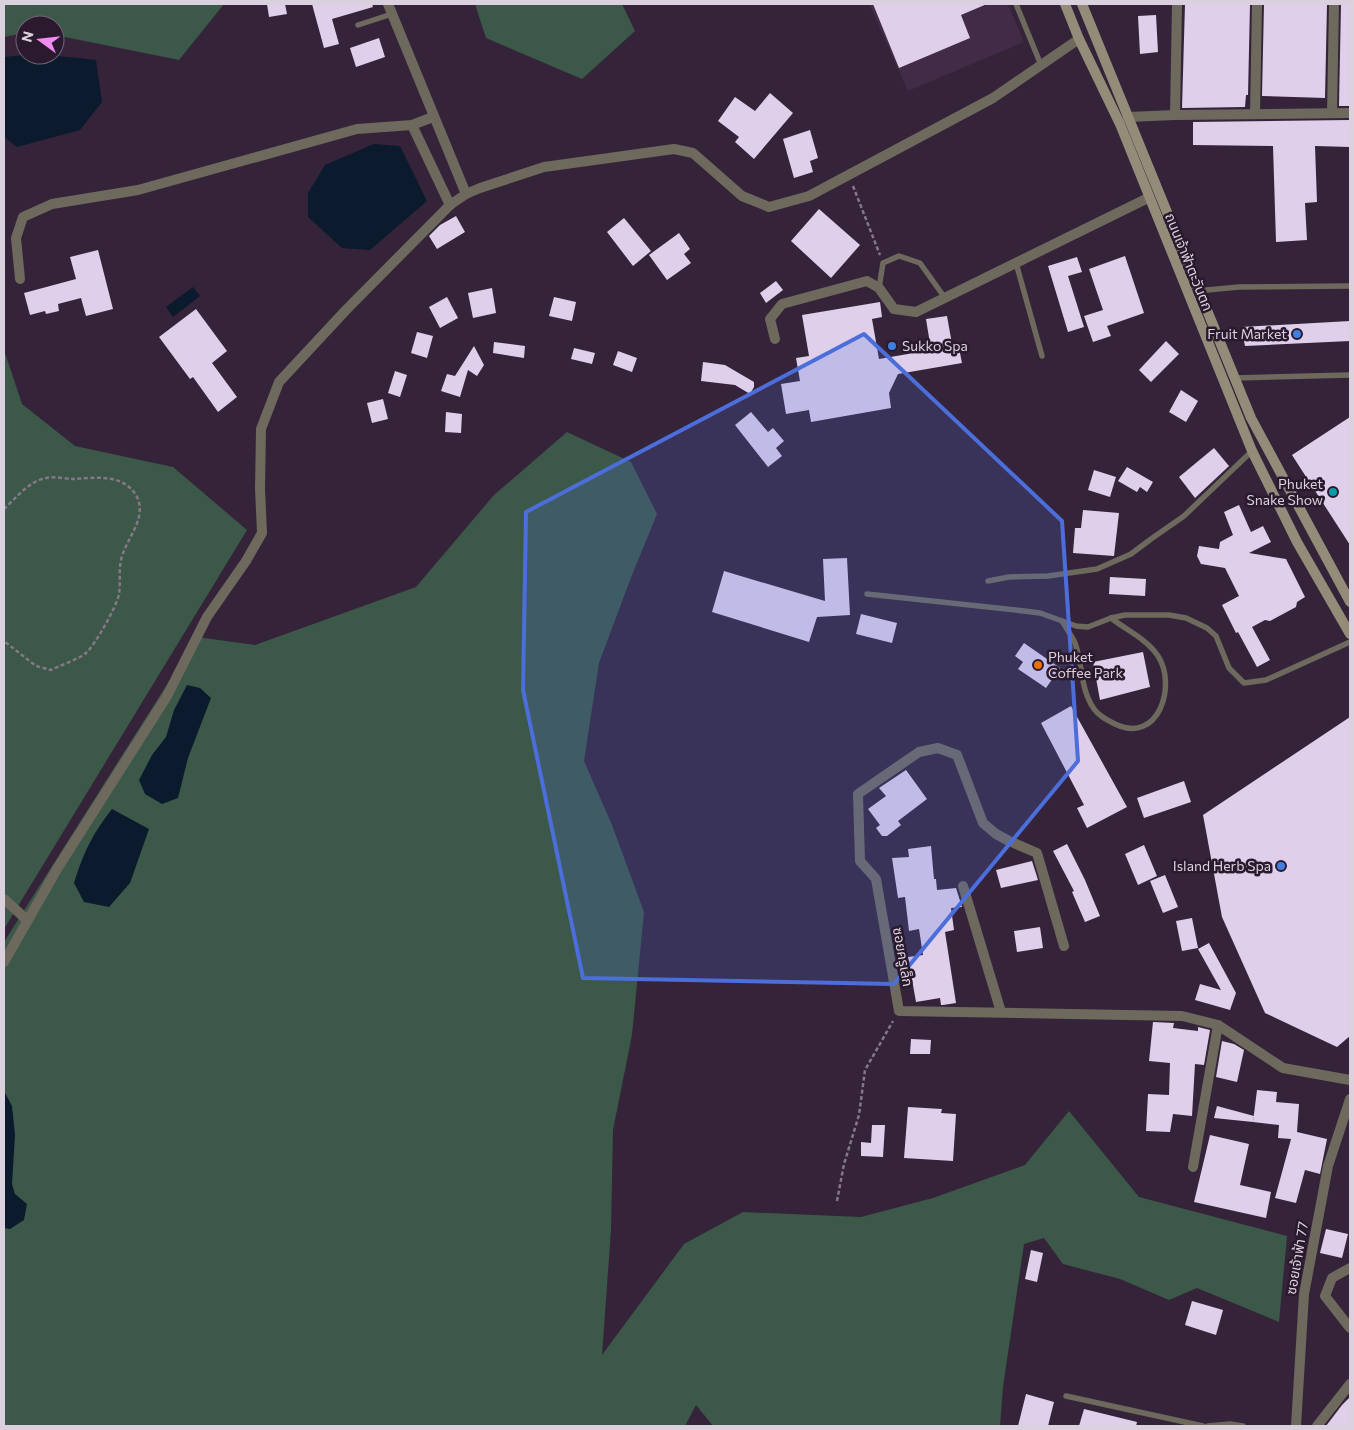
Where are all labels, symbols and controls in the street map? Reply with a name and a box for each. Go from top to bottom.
north arrow [15,15,65,65]
text: N [17,29,37,44]
street label: ถนนเจ้าฟ้าตะวันตก [1162,210,1217,313]
place label: Fruit Market [1207,325,1287,342]
marker: Fruit Market [1291,328,1303,340]
place label: Sukko Spa [902,337,968,354]
marker: Sukko Spa [886,340,898,352]
place label: Phuket Snake Show [1247,475,1323,508]
marker: Phuket Snake Show [1327,486,1339,498]
place label: Phuket Coffee Park [1048,648,1123,681]
marker: Phuket Coffee Park [1032,659,1044,671]
place label: Island Herb Spa [1173,857,1271,874]
marker: Island Herb Spa [1275,860,1287,872]
street label: ซอยครูเล็ก [889,926,917,988]
street label: ซอยเจ้าฟ้า 77 [1282,1220,1311,1296]

